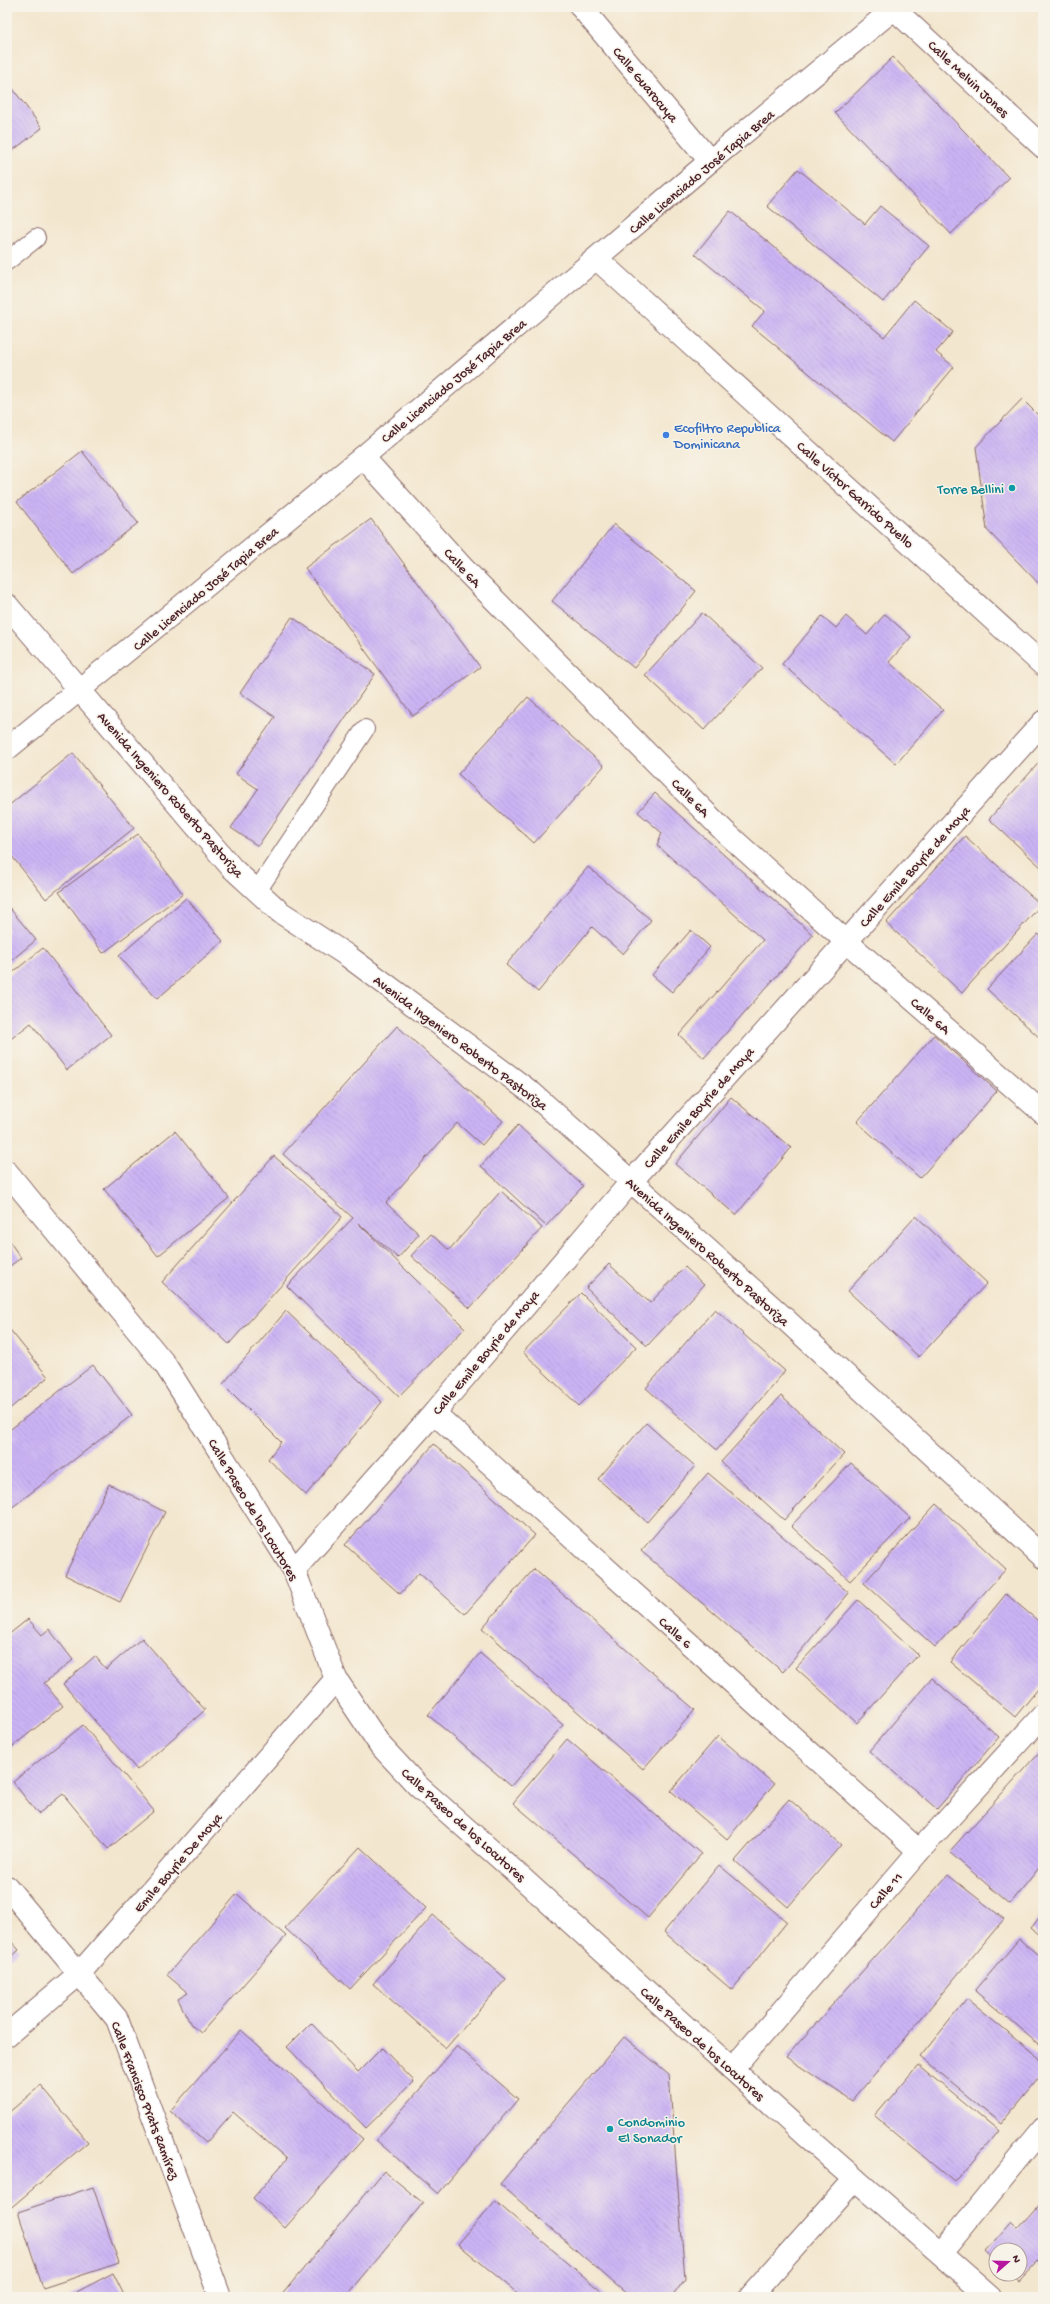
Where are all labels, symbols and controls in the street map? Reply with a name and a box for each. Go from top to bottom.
street label: Calle Melvin Jones [923,38,1012,122]
street label: Calle Guarocuya [608,44,681,128]
street label: Calle Licenciado José Tapia Brea [626,106,780,239]
street label: Calle Licenciado José Tapia Brea [378,315,532,448]
place label: Ecofiltro Republica Dominicana [673,421,782,454]
marker: Ecofiltro Republica Dominicana [661,430,671,440]
street label: Calle Víctor Garrido Puello [792,439,917,553]
place label: Torre Bellini [937,482,1004,499]
marker: Torre Bellini [1007,483,1017,493]
street label: Calle Licenciado José Tapia Brea [130,523,284,656]
street label: Calle 6A [439,546,484,592]
street label: Avenida Ingeniero Roberto Pastoriza [92,709,247,883]
street label: Calle 6A [666,776,713,822]
street label: Calle Emile Boyrie de Moya [857,803,976,932]
street label: Avenida Ingeniero Roberto Pastoriza [369,973,551,1116]
street label: Calle 6A [906,995,953,1039]
street label: Calle Emile Boyrie de Moya [641,1044,760,1173]
street label: Avenida Ingeniero Roberto Pastoriza [621,1175,793,1332]
street label: Calle Emile Boyrie de Moya [430,1287,545,1419]
street label: Calle Paseo de los Locutores [203,1436,301,1585]
street label: Calle 6 [654,1614,695,1654]
street label: Calle Paseo de los Locutores [396,1765,529,1887]
street label: Emile Boyrie De Moya [131,1809,228,1917]
street label: Calle 11 [866,1870,908,1914]
street label: Calle Paseo de los Locutores [635,1984,768,2106]
street label: Calle Francisco Prats Ramírez [106,2019,182,2183]
place label: Condominio El Sonador [618,2115,685,2148]
marker: Condominio El Sonador [605,2124,615,2134]
north arrow [988,2242,1028,2282]
text: N [1009,2254,1022,2265]

